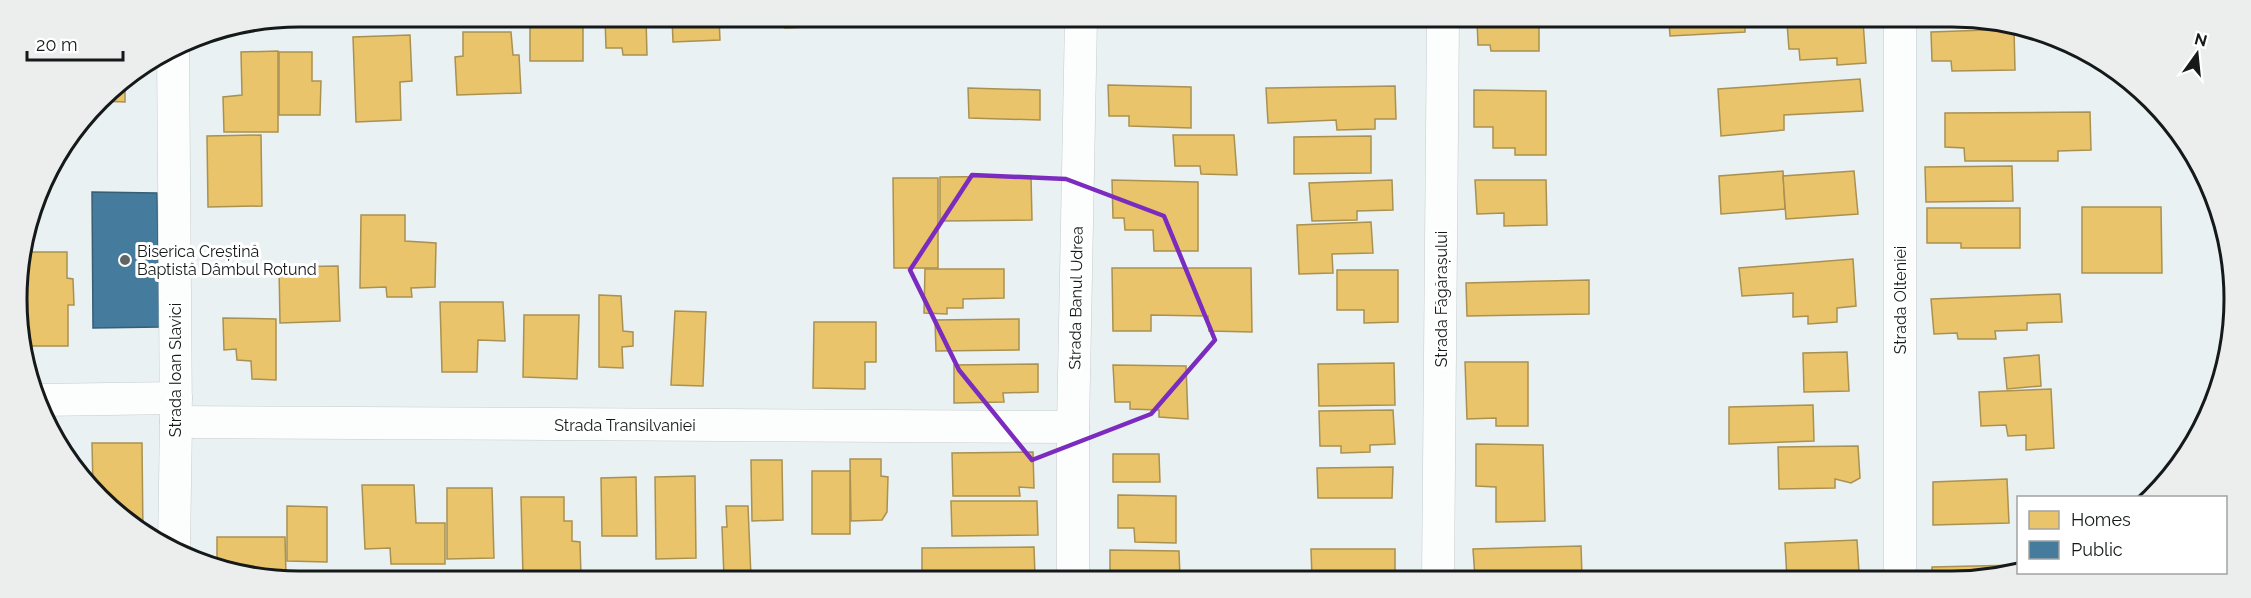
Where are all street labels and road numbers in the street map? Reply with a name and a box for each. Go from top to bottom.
street label: Strada Banul Udrea [1065,226,1087,370]
street label: Strada Făgărașului [1432,231,1451,367]
street label: Strada Olteniei [1891,246,1910,354]
street label: Strada Ioan Slavici [166,303,185,437]
street label: Strada Transilvaniei [554,416,696,435]

